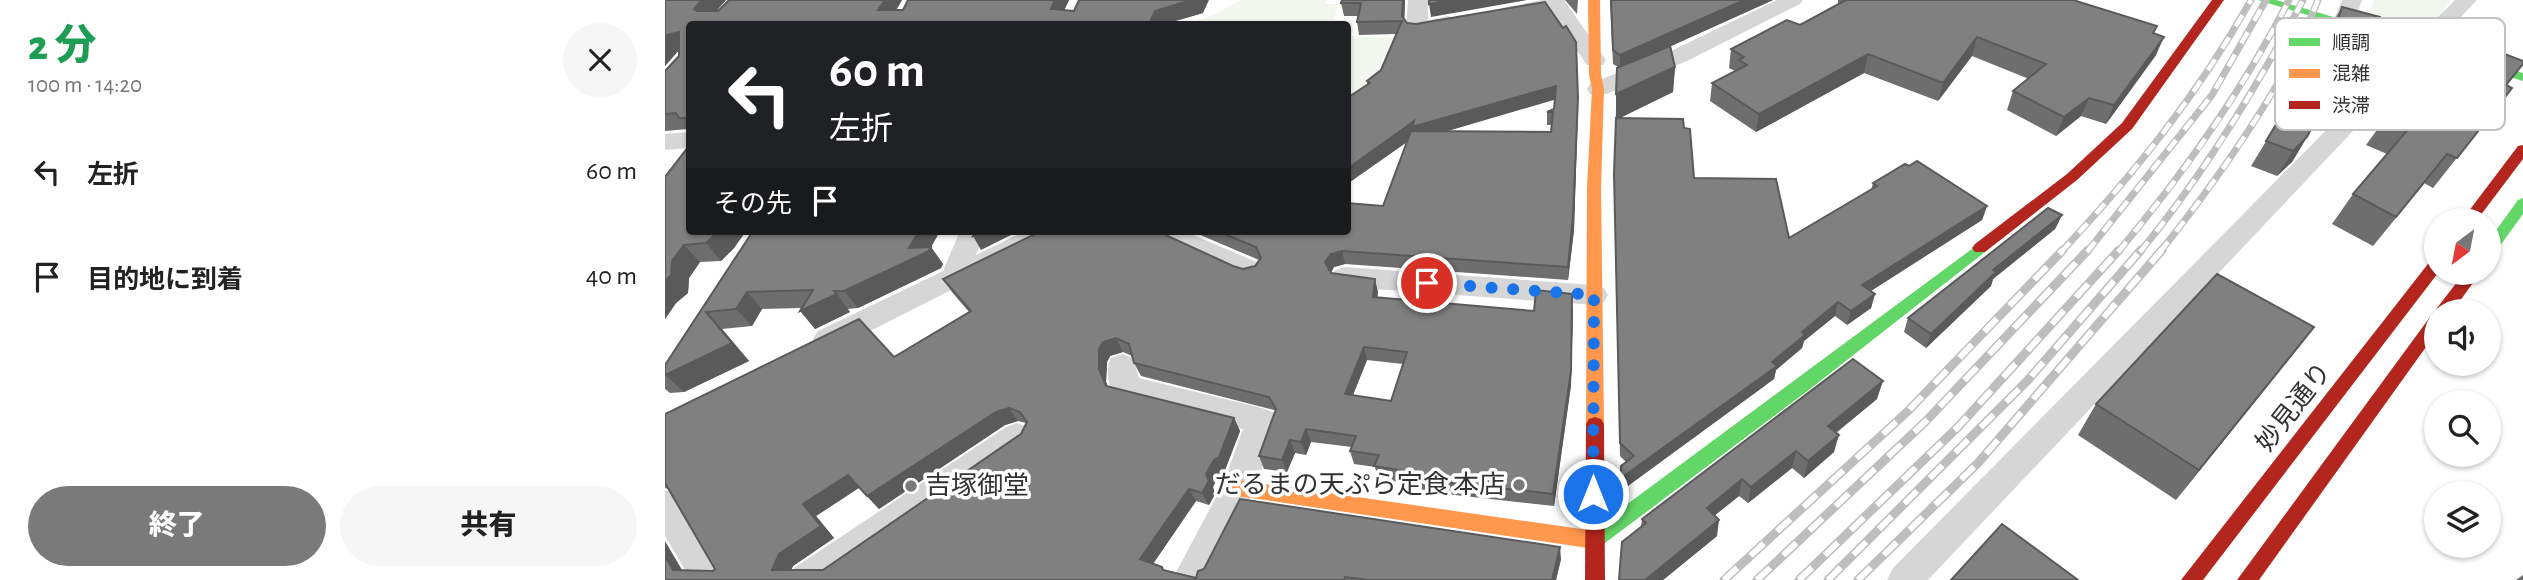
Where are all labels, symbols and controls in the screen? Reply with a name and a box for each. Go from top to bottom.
legend [2275,18,2505,130]
button: close [563,23,637,97]
text: 2 分 [28,25,96,67]
text: 順調 [2332,33,2370,53]
text: 60 m [829,47,925,96]
icon: left [714,49,805,140]
text: 混雑 [2332,63,2370,84]
text: 100 m · 14:20 [28,74,142,97]
text: 渋滞 [2332,95,2370,116]
text: 左折 [829,113,893,145]
icon: left [28,153,66,191]
text: 60 m [586,158,637,184]
text: 左折 [87,162,139,188]
icon: arrive [806,182,844,220]
text: その先 [714,191,792,217]
north arrow [2424,208,2501,285]
map controls [2424,208,2501,558]
pin [1397,253,1457,313]
icon: arrive [28,258,66,296]
text: 40 m [586,263,637,289]
icon: arrive [1408,264,1446,302]
text: 目的地に到着 [87,267,243,293]
button: sound [2424,299,2501,376]
street label: 妙見通り [2250,357,2336,456]
button: search [2424,390,2501,467]
position arrow [1556,457,1630,531]
place label: だるまの天ぷら定食 本店 [1215,470,1505,498]
place label: 吉塚御堂 [925,472,1029,499]
marker: だるまの天ぷら定食 本店 [1511,477,1527,493]
marker: 吉塚御堂 [903,478,919,494]
button: layers [2424,481,2501,558]
button: 終了 [28,486,326,566]
button: 共有 [340,486,637,566]

